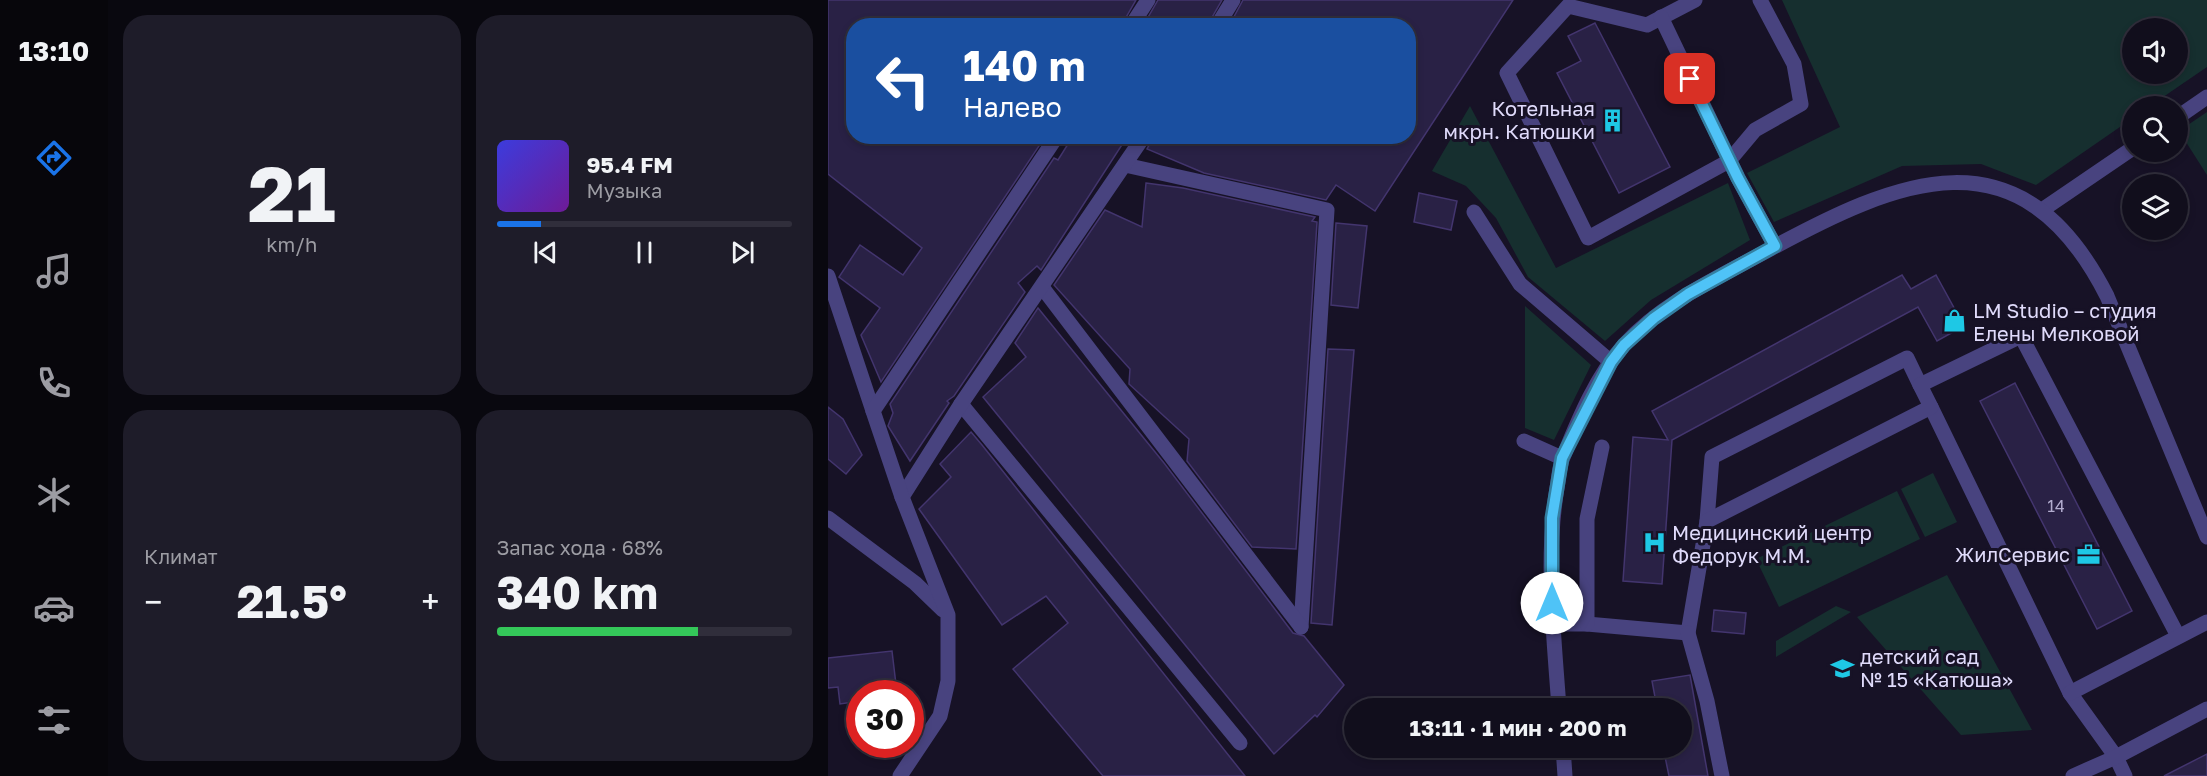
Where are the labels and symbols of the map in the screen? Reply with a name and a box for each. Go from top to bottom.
pin [1664,53,1715,104]
place label: Котельная мкрн. Катюшки [1444,96,1595,143]
building icon: Котельная мкрн. Катюшки [1600,107,1626,133]
place label: LM Studio – студия Елены Мелковой [1973,298,2157,345]
shop icon: LM Studio – студия Елены Мелковой [1942,308,1968,334]
house number: 14 [2047,496,2065,516]
place label: Медицинский центр Федорук М.М. [1672,520,1872,567]
hospital icon: Медицинский центр Федорук М.М. [1641,530,1667,556]
office icon: ЖилСервис [2075,541,2101,567]
place label: ЖилСервис [1955,542,2070,566]
position arrow [1520,571,1584,635]
place label: детский сад № 15 «Катюша» [1860,644,2013,691]
school or university icon: детский сад № 15 «Катюша» [1829,655,1855,681]
speed limit sign: 30 [846,680,924,758]

